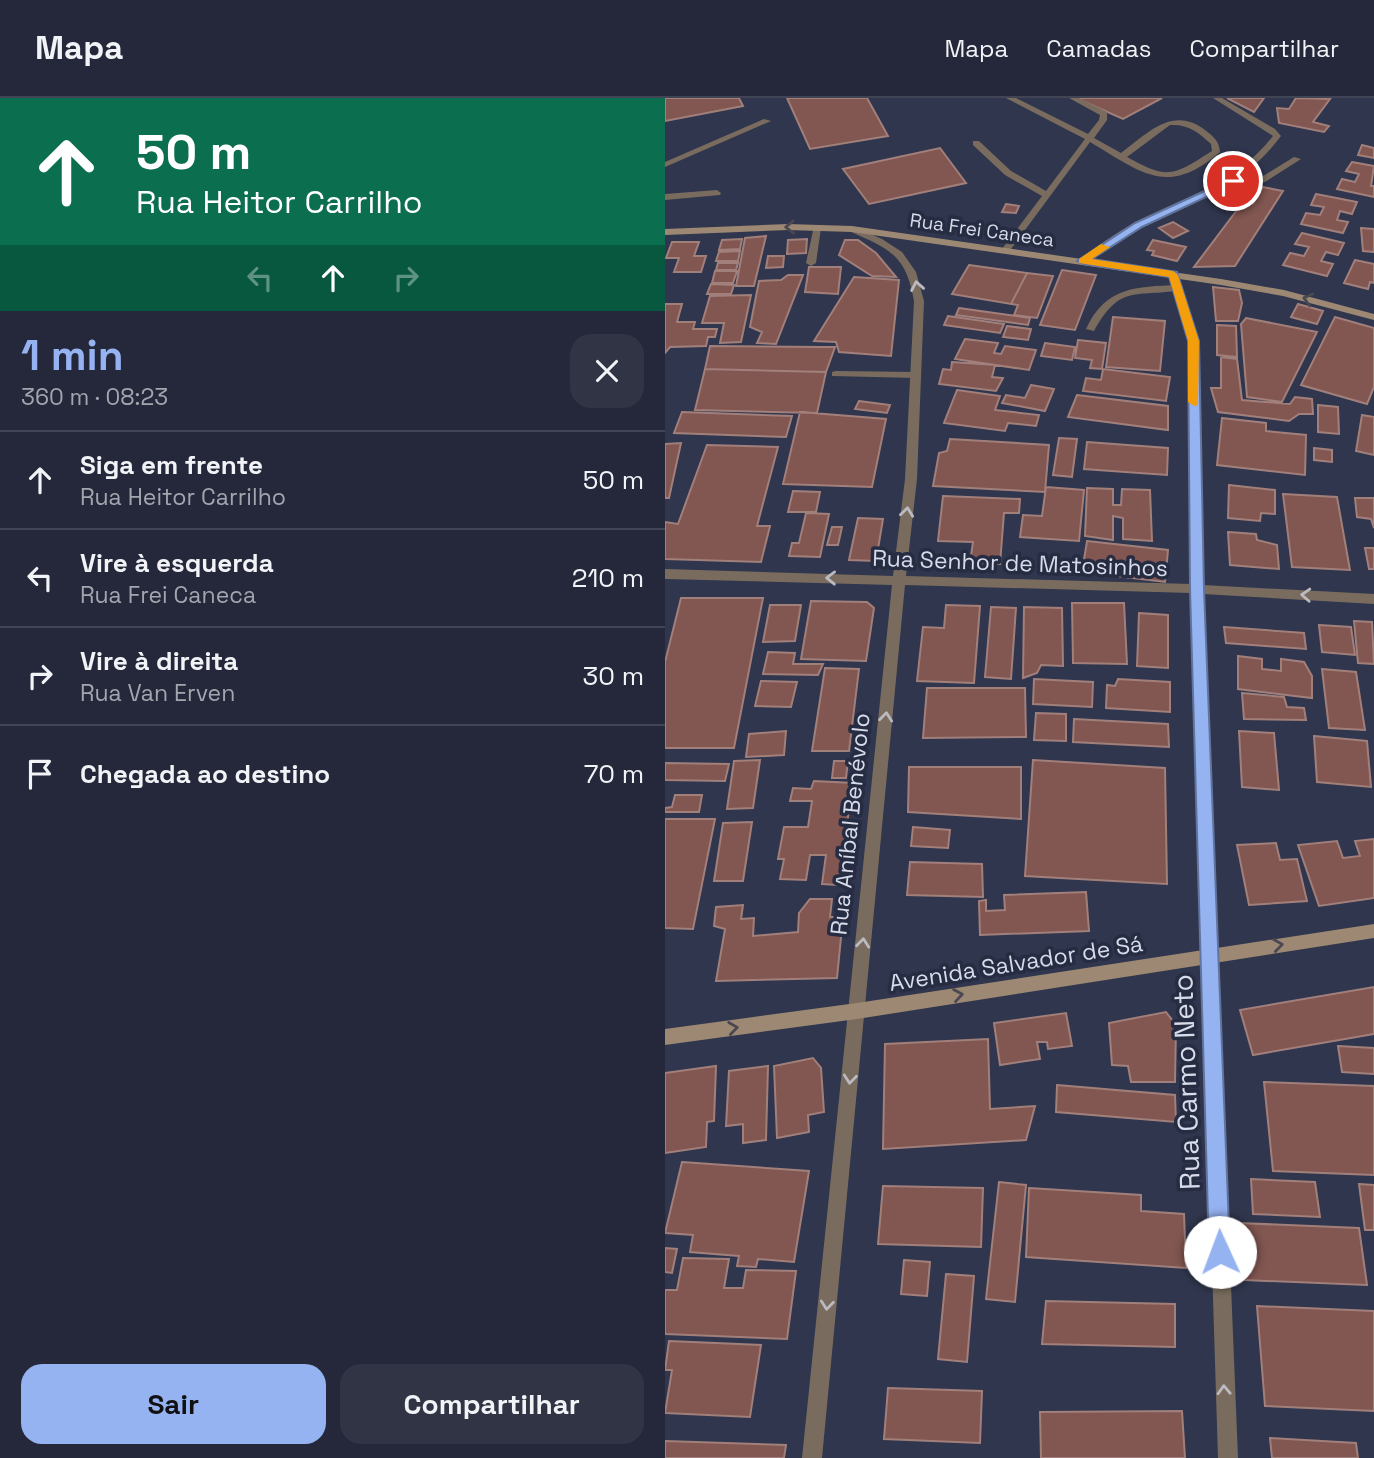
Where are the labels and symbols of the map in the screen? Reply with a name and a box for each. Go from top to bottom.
pin [1203,151,1263,211]
street label: Rua Frei Caneca [908,207,1056,253]
one-way arrow [784,220,795,235]
one-way arrow [910,280,925,292]
one-way arrow [1302,293,1314,307]
one-way arrow [900,506,915,518]
street label: Rua Senhor de Matosinhos [872,543,1168,583]
one-way arrow [825,571,836,586]
one-way arrow [1300,588,1311,603]
street label: Rua Aníbal Benévolo [823,711,877,937]
one-way arrow [878,711,893,722]
street label: Avenida Salvador de Sá [887,928,1145,998]
one-way arrow [856,937,871,949]
one-way arrow [1272,938,1284,953]
street label: Rua Carmo Neto [1164,974,1208,1190]
one-way arrow [952,988,964,1003]
one-way arrow [727,1021,738,1036]
one-way arrow [843,1074,858,1085]
position arrow [1183,1215,1257,1289]
one-way arrow [820,1299,835,1311]
one-way arrow [1217,1384,1232,1395]

